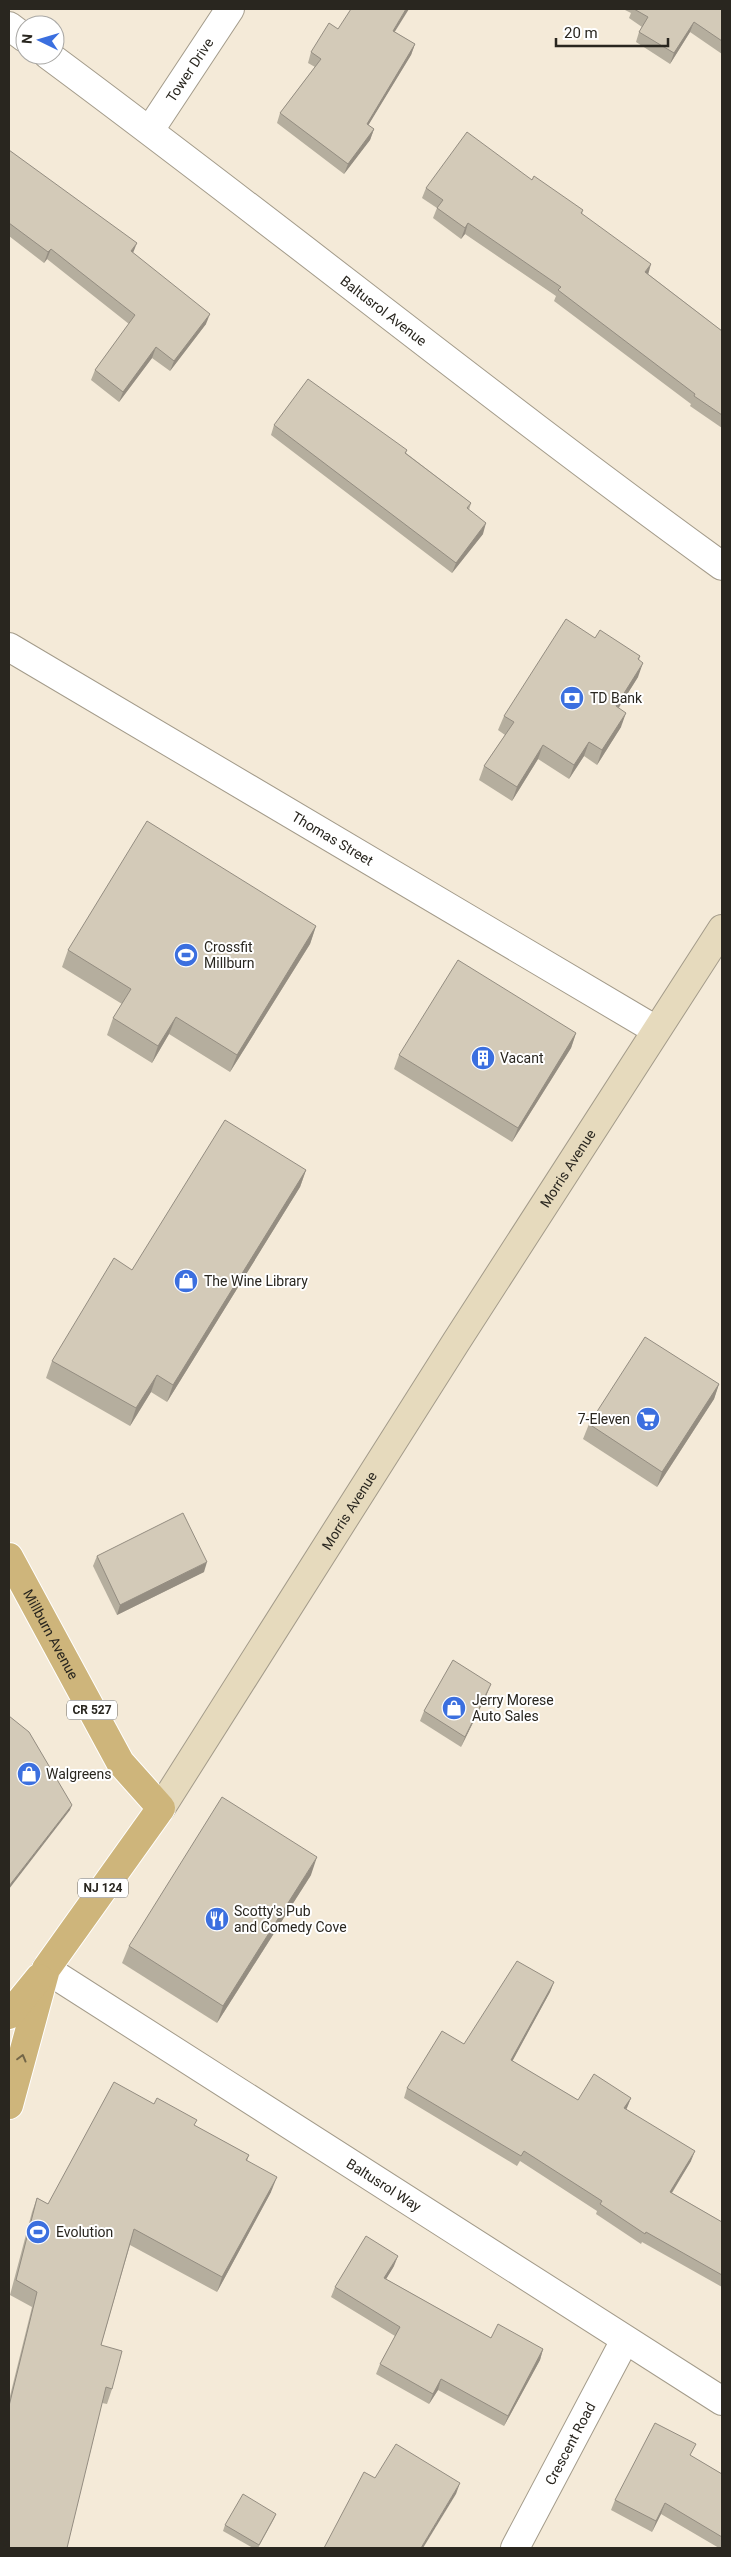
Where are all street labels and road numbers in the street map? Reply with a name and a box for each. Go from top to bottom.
street label: Tower Drive [163,35,217,105]
street label: Baltusrol Avenue [337,273,430,349]
street label: Thomas Street [289,808,376,869]
street label: Morris Avenue [537,1126,599,1210]
street label: Morris Avenue [319,1468,380,1553]
street label: Millburn Avenue [20,1587,82,1682]
road number: CR 527 [67,1700,117,1720]
road number: NJ 124 [78,1879,128,1898]
street label: Baltusrol Way [344,2155,424,2215]
street label: Crescent Road [542,2400,599,2488]

